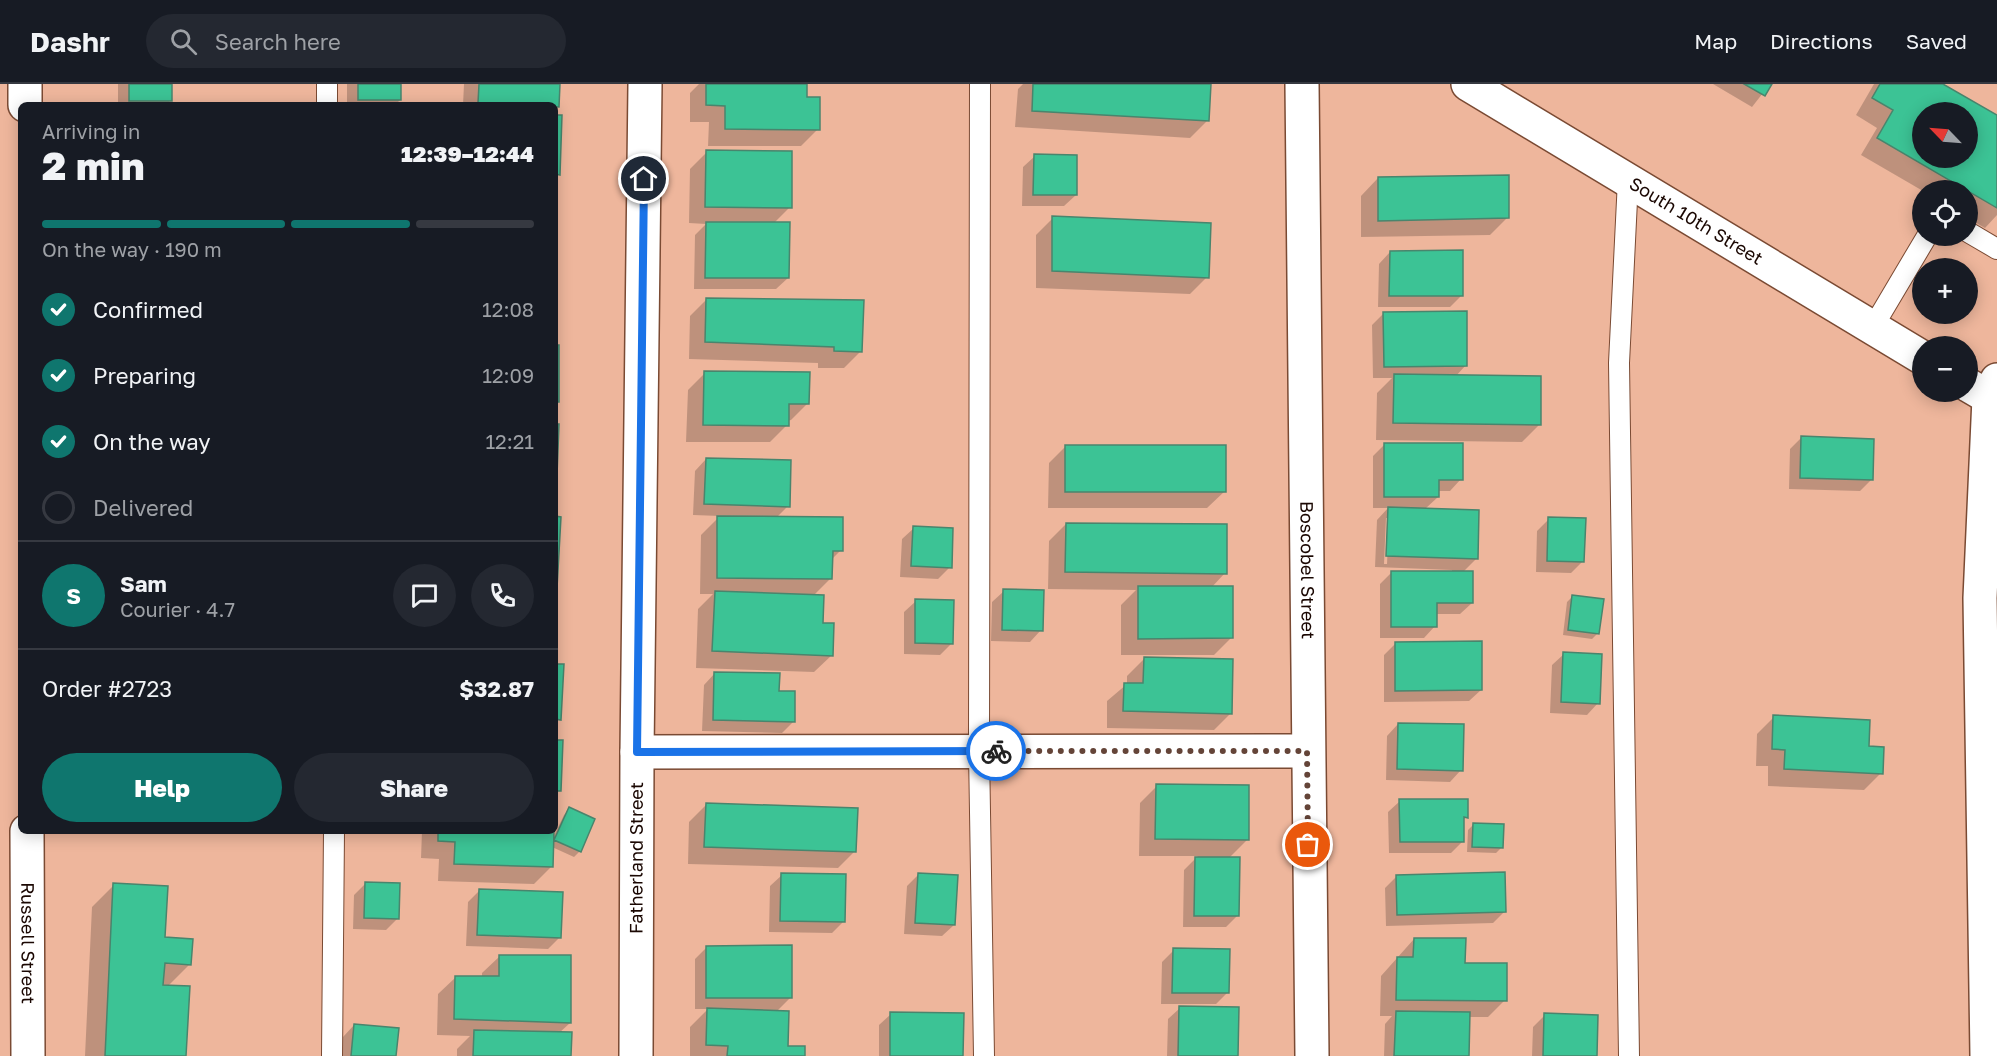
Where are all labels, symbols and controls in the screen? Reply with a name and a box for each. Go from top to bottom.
search box [146,14,566,68]
text: Dashr [30,25,110,58]
icon: search [167,25,200,58]
text: Search here [215,28,341,55]
text: Map [1694,28,1737,54]
text: Directions [1770,28,1873,54]
text: Saved [1906,28,1967,54]
north arrow [1912,102,1978,168]
map controls [1912,102,1978,402]
text: Arriving in [42,119,140,143]
text: 12:39–12:44 [401,140,534,167]
text: 2 min [42,142,145,189]
pin [618,153,669,204]
icon: home [627,162,660,195]
street label: South 10th Street [1626,172,1767,269]
button: locate [1912,180,1978,246]
text: On the way · 190 m [42,237,222,261]
button: + [1912,258,1978,324]
icon: check [42,293,75,326]
text: Confirmed [93,296,203,323]
text: 12:08 [482,297,534,321]
button: − [1912,336,1978,402]
icon: check [42,359,75,392]
text: Preparing [93,362,196,389]
text: 12:09 [482,363,534,387]
icon: check [42,425,75,458]
text: On the way [93,428,211,455]
text: 12:21 [485,429,534,453]
text: Delivered [93,494,193,521]
street label: Boscobel Street [1296,501,1320,639]
button: chat [393,564,456,627]
button: phone [471,564,534,627]
text: Sam [120,570,167,597]
text: S [66,582,81,609]
text: Courier · 4.7 [120,597,235,621]
text: Order #2723 [42,675,172,702]
text: $32.87 [459,675,534,702]
courier [966,721,1026,781]
icon: bike [980,735,1013,768]
button: Help [42,753,282,822]
button: Share [294,753,534,822]
street label: Fatherland Street [624,782,647,934]
pin [1282,819,1333,870]
icon: bag [1291,828,1324,861]
street label: Russell Street [17,882,40,1004]

